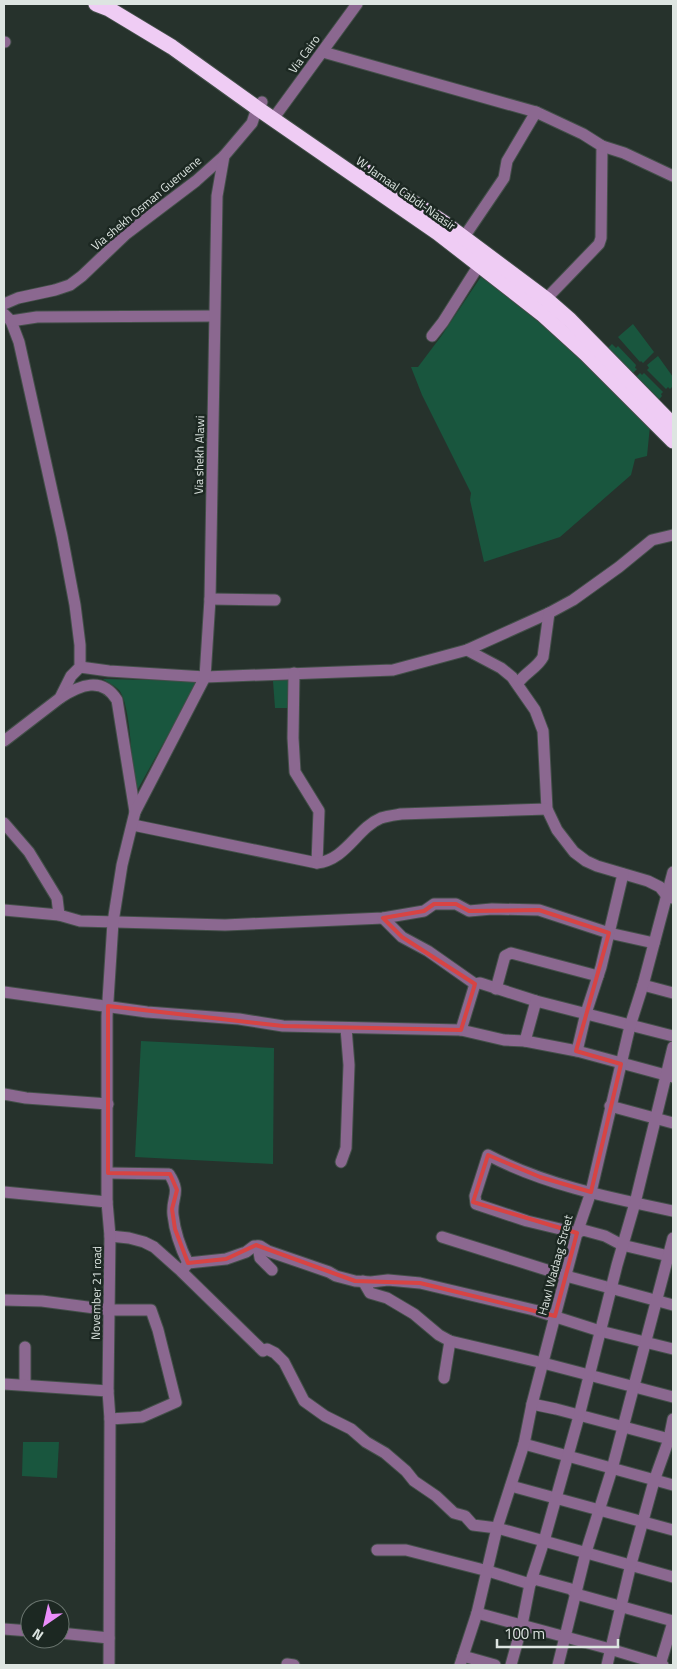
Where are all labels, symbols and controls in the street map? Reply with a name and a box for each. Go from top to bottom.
street label: Via Cairo [283,31,325,77]
street label: Via shekh Osman Gueruene [87,151,205,255]
street label: W. Jamaal Cabdi-Naasir [352,151,460,235]
street label: Via shekh Alawi [189,415,209,495]
street label: Hawl Wadaag Street [532,1212,578,1317]
street label: November 21 road [86,1246,106,1340]
north arrow [20,1599,70,1649]
scale bar [497,1616,618,1648]
text: 100 m [504,1622,545,1645]
text: N [28,1624,47,1647]

